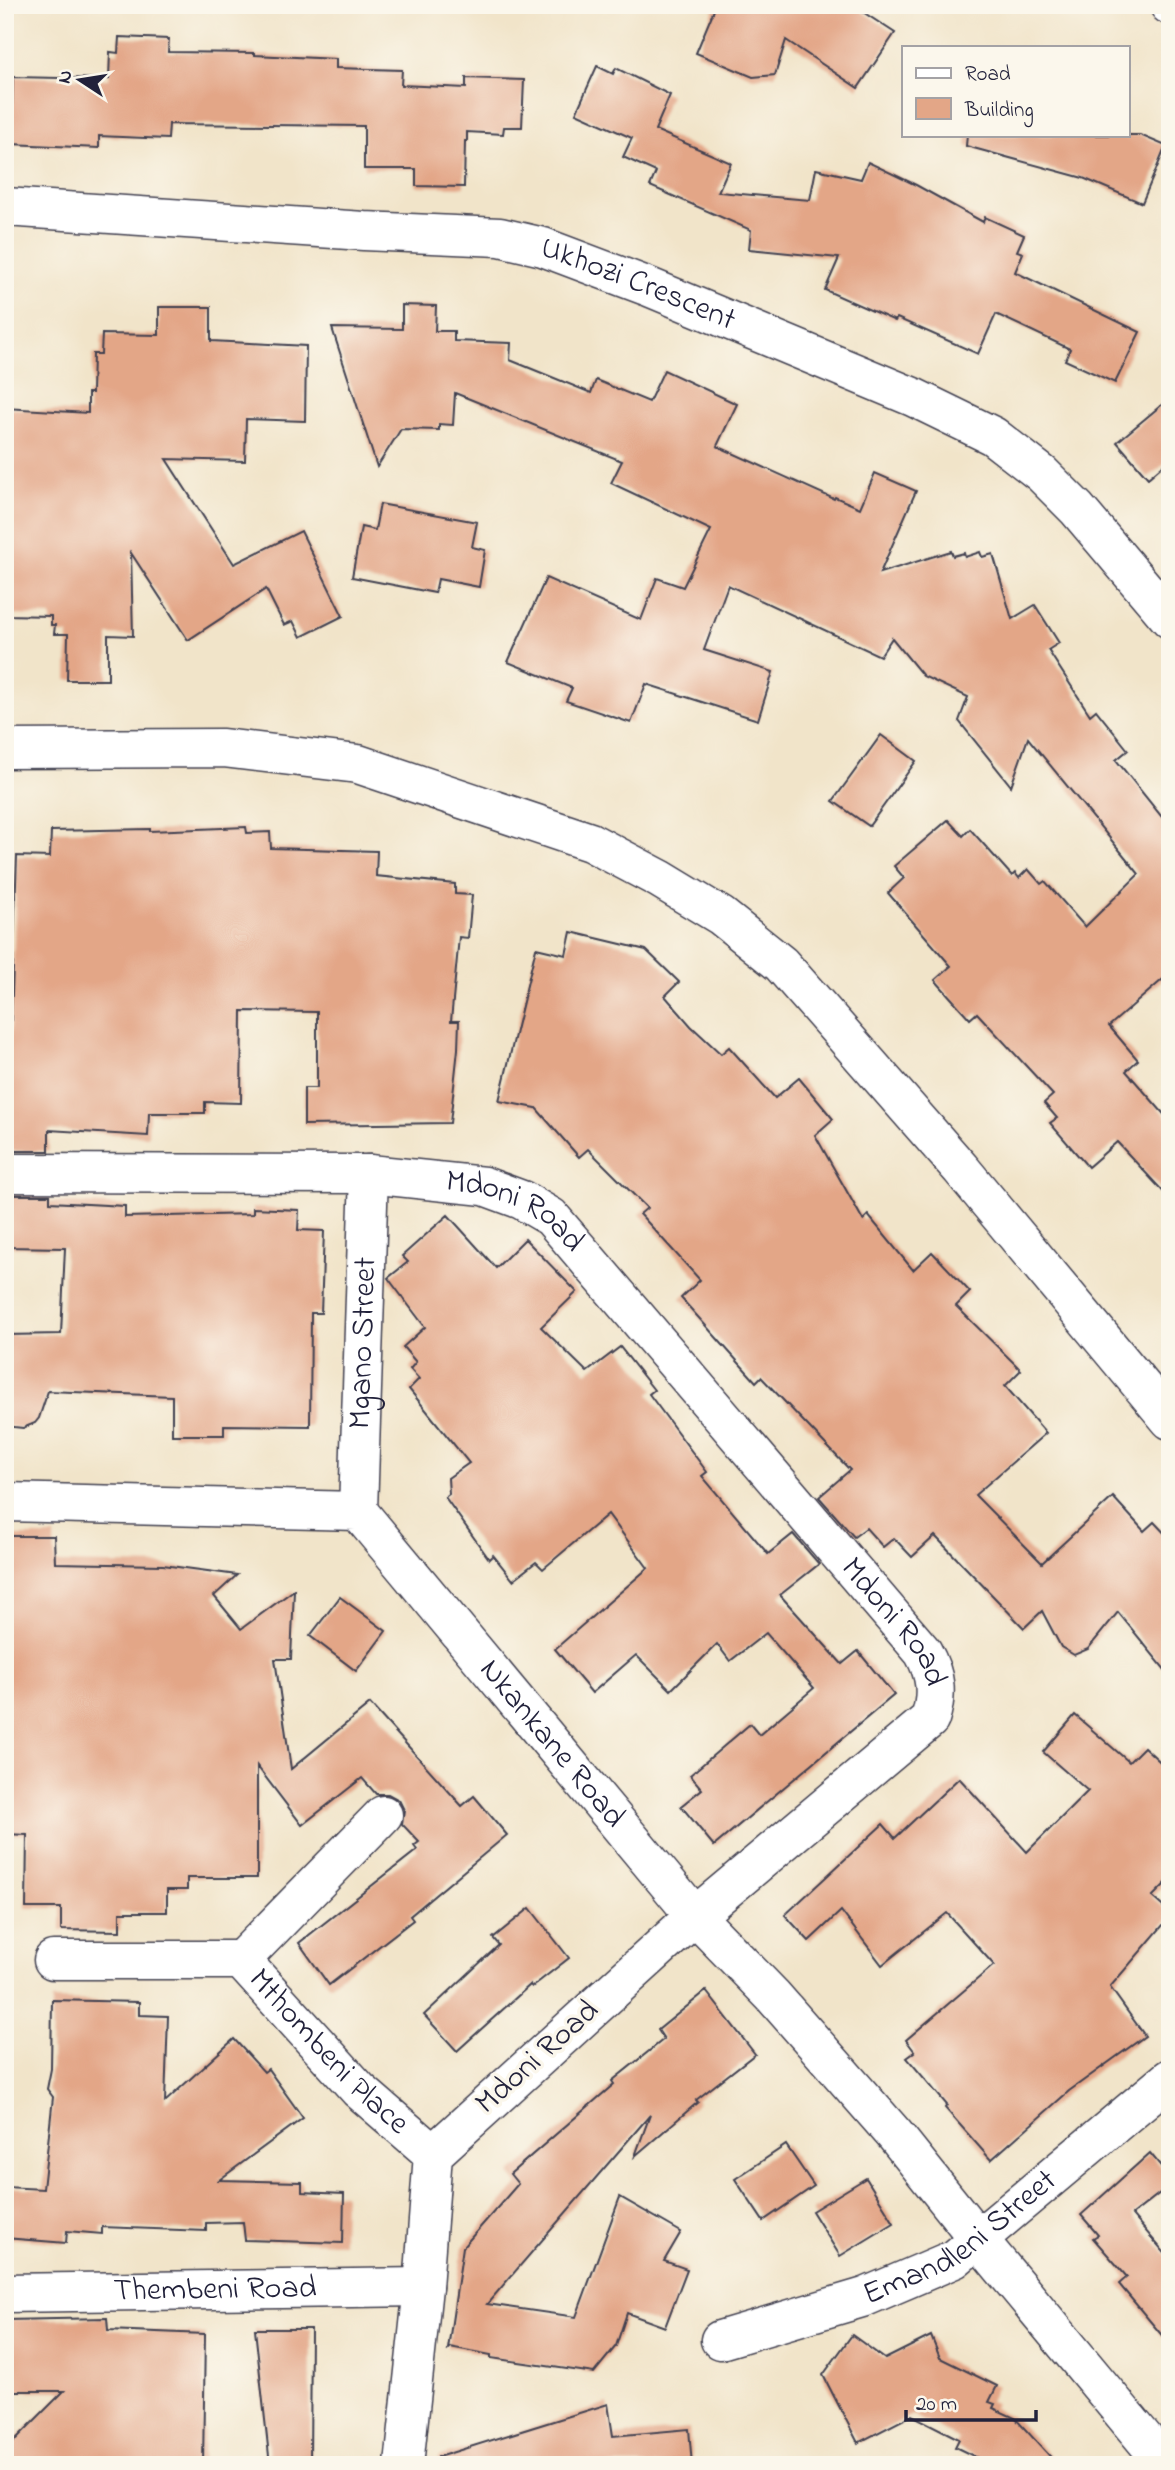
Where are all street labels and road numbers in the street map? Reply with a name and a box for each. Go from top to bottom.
street label: Ukhozi Crescent [533,225,743,344]
street label: Mdoni Road [444,1159,595,1263]
street label: Mgano Street [337,1256,390,1430]
street label: Mdoni Road [829,1547,958,1691]
street label: Nkankane Road [467,1649,636,1839]
street label: Mthombeni Place [237,1958,420,2147]
street label: Mdoni Road [465,1989,611,2127]
street label: Emandleni Street [856,2158,1068,2319]
street label: Thembeni Road [113,2265,317,2315]

